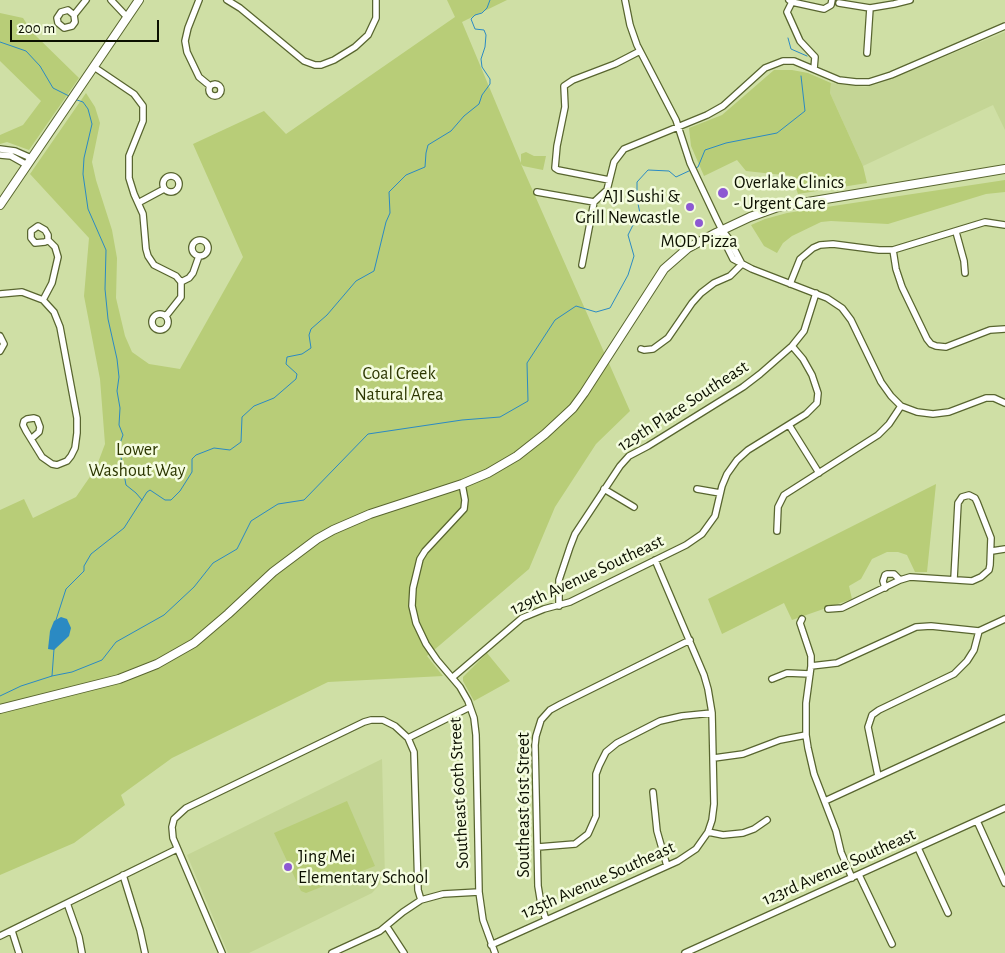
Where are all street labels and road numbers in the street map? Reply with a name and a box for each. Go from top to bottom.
street label: 129th Place Southeast [614,356,752,456]
street label: 129th Avenue Southeast [507,530,667,620]
street label: Southeast 60th Street [444,717,474,869]
street label: Southeast 61st Street [513,732,535,878]
street label: 123rd Avenue Southeast [759,823,919,911]
street label: 125th Avenue Southeast [518,836,678,924]

